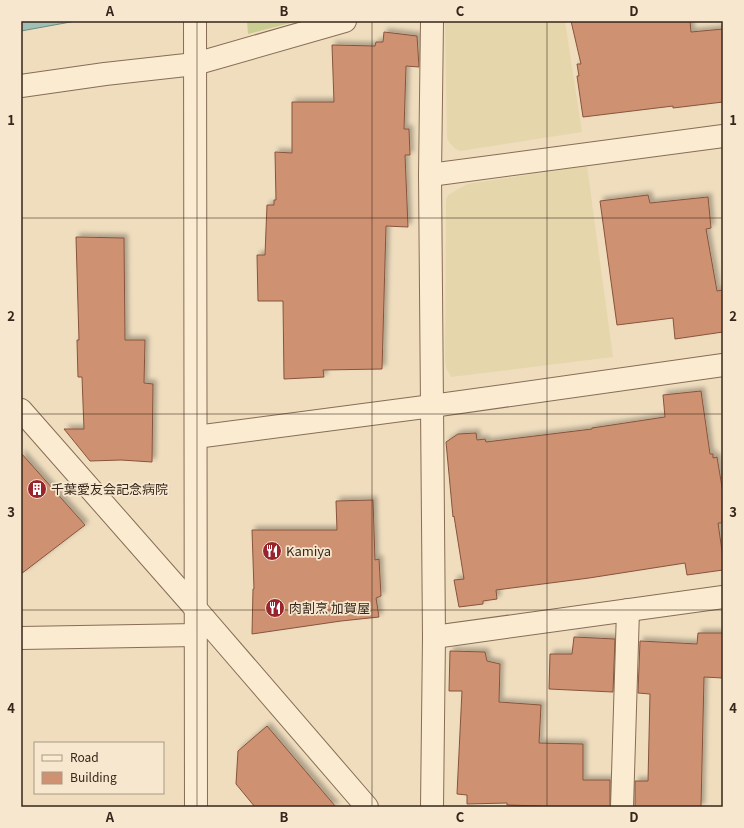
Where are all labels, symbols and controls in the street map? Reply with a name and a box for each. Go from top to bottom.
text: A [105,1,115,20]
text: B [280,1,289,20]
text: C [456,1,465,20]
text: D [629,1,639,20]
text: 1 [7,110,15,129]
text: 1 [729,110,737,129]
text: 2 [7,306,15,325]
text: 2 [729,306,737,325]
building icon: 千葉愛友会記念病院 [26,478,48,500]
place label: 千葉愛友会記念病院 [51,479,168,498]
text: 3 [7,502,15,521]
text: 3 [729,502,737,521]
restaurant icon: Kamiya [261,540,283,562]
place label: Kamiya [286,541,331,560]
restaurant icon: 肉割烹 加賀屋 [264,597,286,619]
place label: 肉割烹 加賀屋 [289,598,370,617]
text: 4 [7,698,15,717]
text: 4 [729,698,737,717]
legend [34,742,164,794]
text: Road [70,748,99,765]
text: Building [70,768,117,785]
text: A [105,807,115,826]
text: B [280,807,289,826]
text: C [456,807,465,826]
text: D [629,807,639,826]

